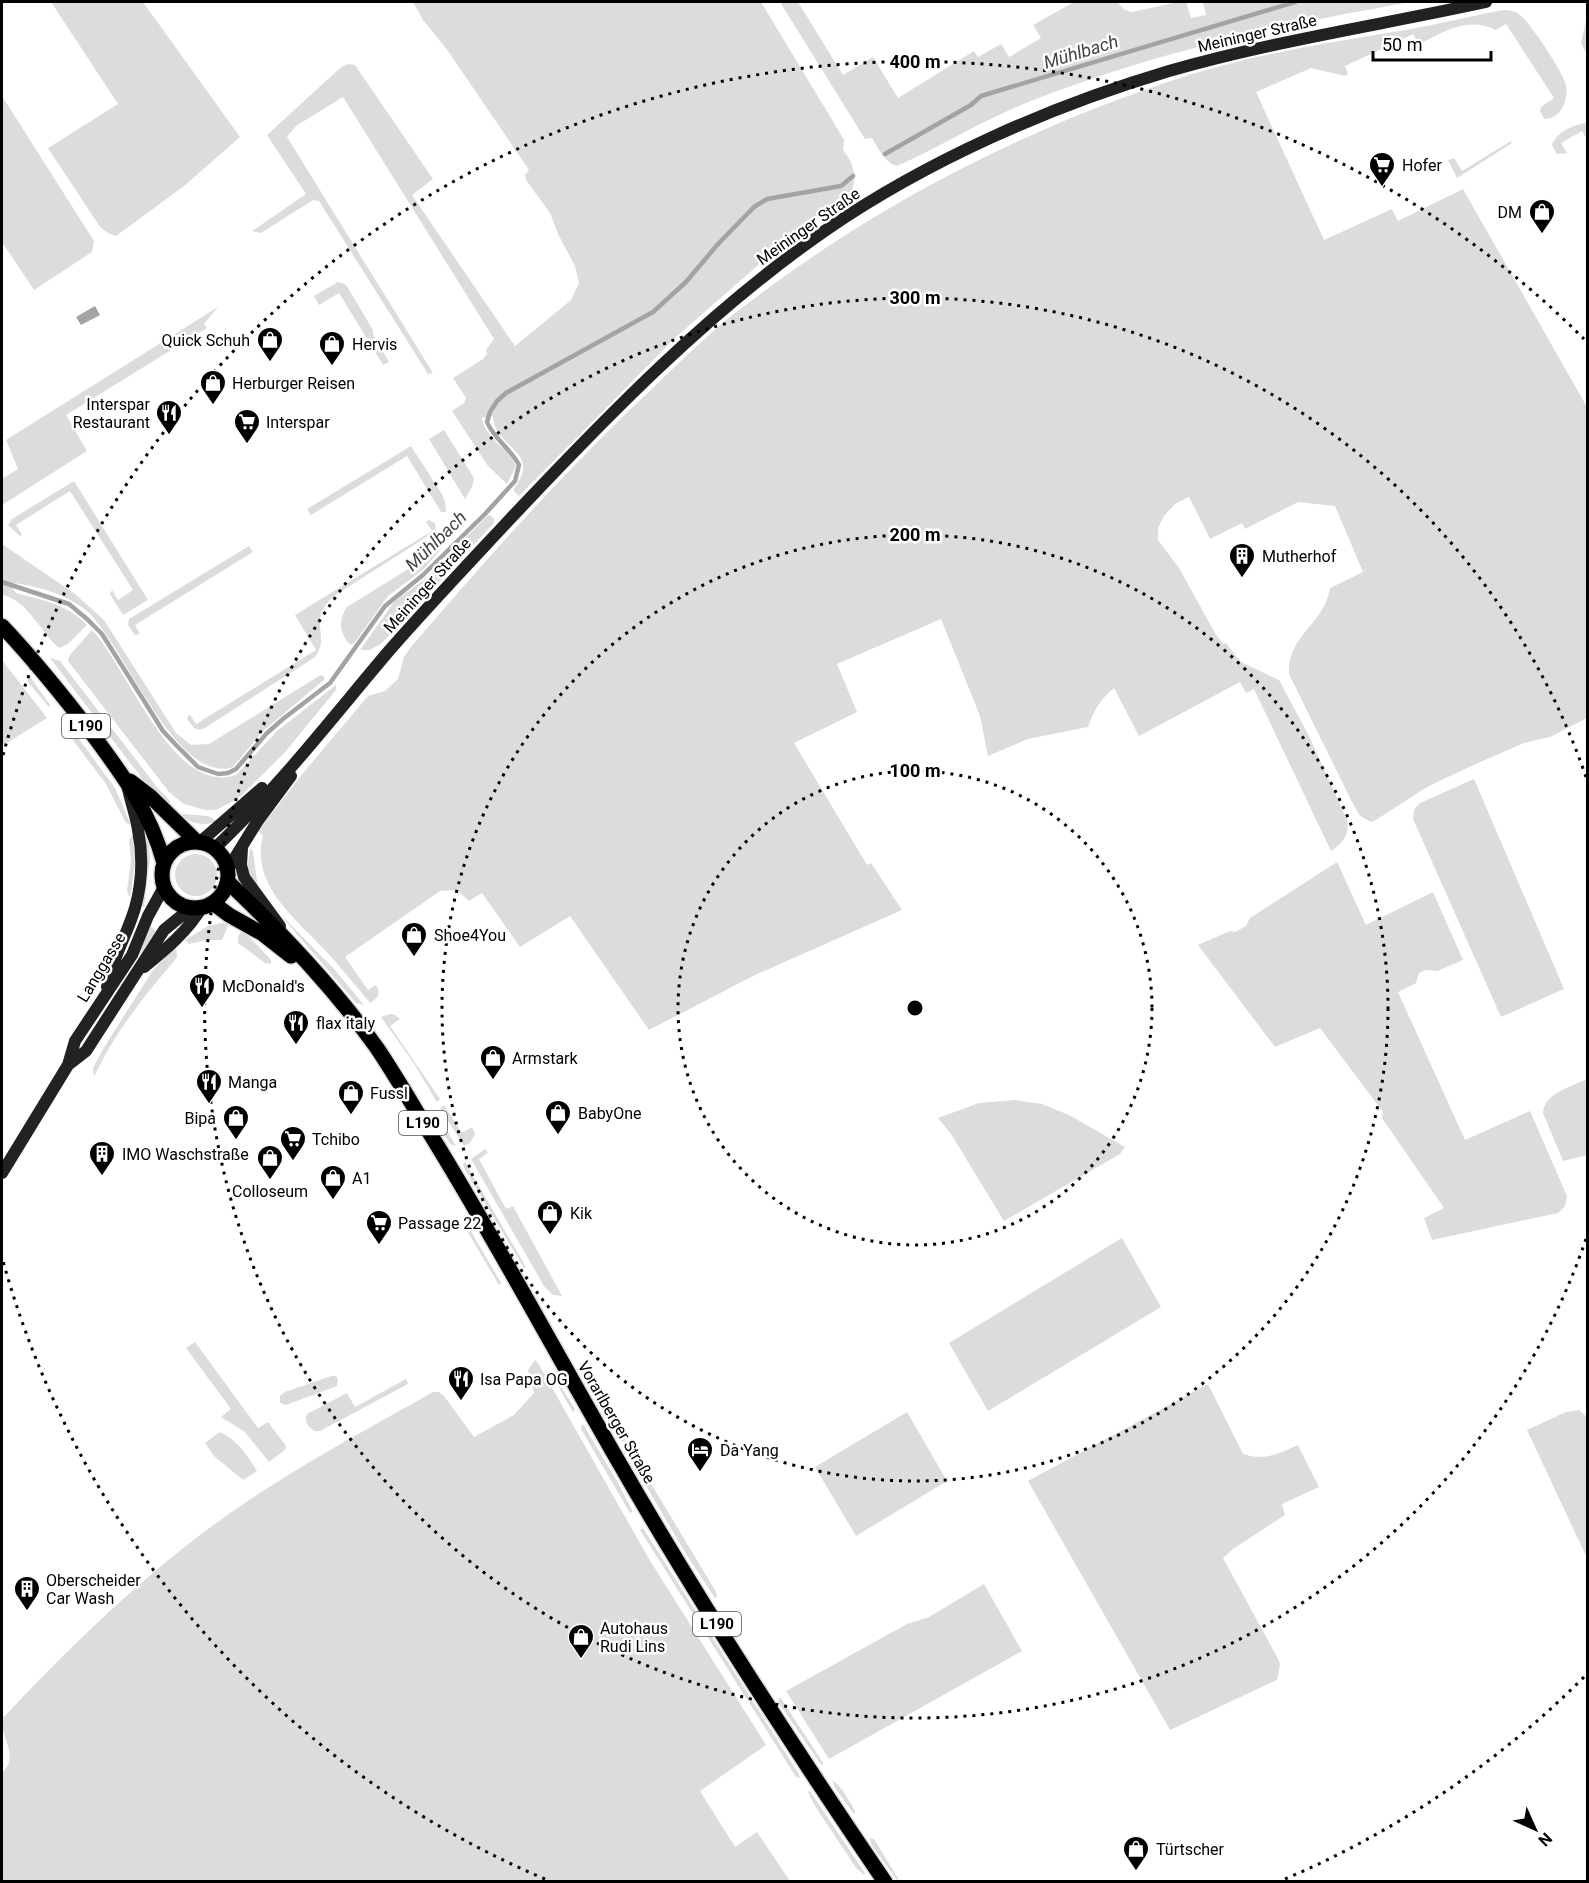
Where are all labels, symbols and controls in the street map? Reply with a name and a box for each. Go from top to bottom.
street label: Meininger Straße [1196,11,1318,56]
scale bar [1373,24,1492,62]
water label: Mühlbach [1041,30,1121,73]
text: 50 m [1382,34,1422,55]
text: 400 m [889,51,941,72]
supermarket icon: Hofer [1367,150,1397,188]
place label: Hofer [1402,156,1442,175]
street label: Meininger Straße [753,184,863,269]
shop icon: DM [1527,197,1557,235]
place label: DM [1498,203,1522,222]
text: 300 m [889,287,941,308]
shop icon: Quick Schuh [255,325,285,363]
shop icon: Hervis [317,329,347,367]
place label: Quick Schuh [162,331,250,350]
place label: Hervis [352,335,397,354]
shop icon: Herburger Reisen [198,368,228,406]
place label: Herburger Reisen [232,374,355,393]
place label: Interspar Restaurant [73,395,151,432]
restaurant icon: Interspar Restaurant [154,398,184,436]
supermarket icon: Interspar [232,407,262,445]
place label: Interspar [266,413,330,432]
water label: Mühlbach [401,506,471,575]
text: 200 m [889,524,941,545]
street label: Meininger Straße [380,534,475,637]
building icon: Mutherhof [1227,541,1257,579]
place label: Mutherhof [1262,547,1337,566]
road number: L190 [62,714,110,738]
text: 100 m [889,760,941,781]
shop icon: Shoe4You [399,920,429,958]
place label: Shoe4You [434,926,506,945]
street label: Langgasse [73,929,130,1006]
restaurant icon: McDonald's [187,971,217,1009]
place label: McDonald's [222,977,305,996]
centre of rings [905,998,925,1018]
restaurant icon: flax italy [281,1008,311,1046]
place label: flax italy [316,1014,375,1033]
shop icon: Armstark [478,1043,508,1081]
place label: Armstark [512,1049,579,1068]
restaurant icon: Manga [194,1067,224,1105]
place label: Manga [228,1073,277,1092]
shop icon: Fussl [336,1078,366,1116]
place label: Fussl [370,1084,408,1103]
shop icon: BabyOne [543,1098,573,1136]
shop icon: Bipa [221,1103,251,1141]
place label: BabyOne [578,1104,641,1123]
place label: Bipa [184,1109,216,1128]
road number: L190 [399,1111,447,1135]
supermarket icon: Tchibo [278,1124,308,1162]
place label: Tchibo [312,1130,360,1149]
building icon: IMO Waschstraße [87,1139,117,1177]
shop icon: Colloseum [255,1143,285,1181]
place label: IMO Waschstraße [122,1145,249,1164]
shop icon: A1 [318,1163,348,1201]
place label: A1 [352,1169,371,1188]
place label: Colloseum [232,1182,308,1201]
shop icon: Kik [535,1198,565,1236]
place label: Kik [570,1204,593,1223]
supermarket icon: Passage 22 [364,1208,394,1246]
place label: Passage 22 [398,1214,481,1233]
street label: Vorarlberger Straße [574,1358,659,1487]
restaurant icon: Isa Papa OG [446,1364,476,1402]
place label: Isa Papa OG [480,1370,568,1389]
hotel icon: Da Yang [685,1435,715,1473]
place label: Da Yang [720,1441,779,1460]
place label: Oberscheider Car Wash [46,1571,141,1608]
building icon: Oberscheider Car Wash [12,1574,42,1612]
road number: L190 [693,1612,741,1636]
place label: Autohaus Rudi Lins [600,1619,668,1656]
shop icon: Autohaus Rudi Lins [566,1622,596,1660]
north arrow [1505,1799,1565,1859]
text: N [1535,1829,1556,1850]
shop icon: Türtscher [1121,1834,1151,1872]
place label: Türtscher [1156,1840,1225,1859]

